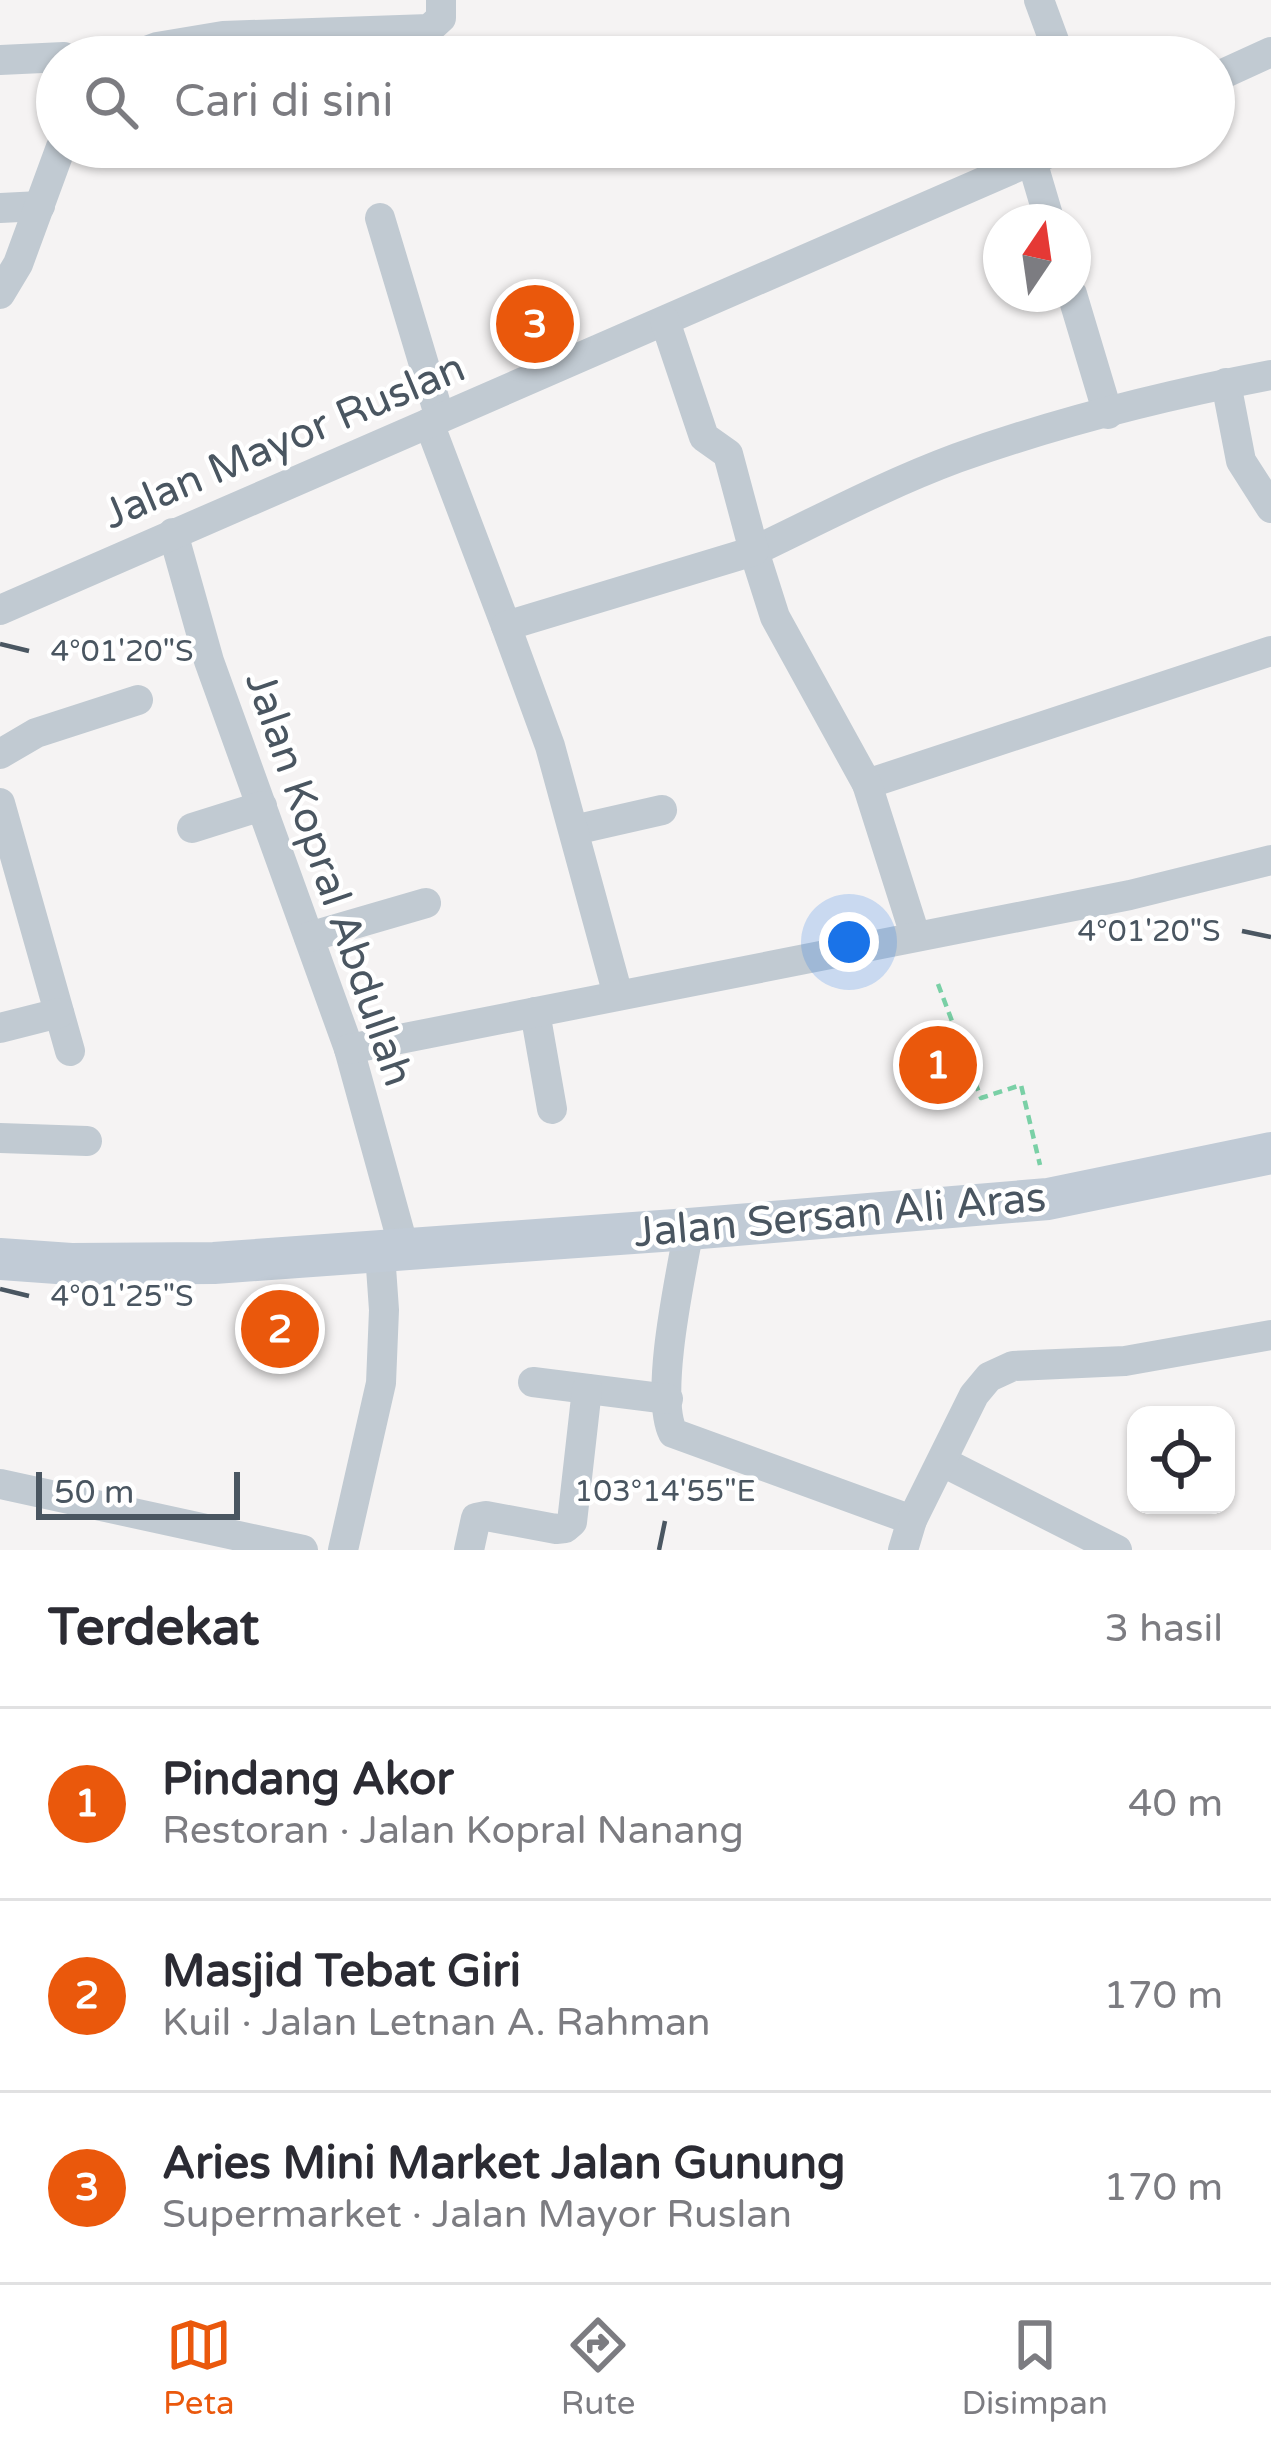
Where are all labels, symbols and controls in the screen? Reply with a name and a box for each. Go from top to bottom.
search box [36,36,1235,168]
icon: search [78,69,144,135]
text: Cari di sini [174,75,393,129]
north arrow [983,204,1091,312]
pin: 3 [496,279,574,369]
street label: Jalan Mayor Ruslan [96,342,472,540]
text: 4°01'20"S [50,633,194,670]
street label: Jalan Kopral Abdullah [234,665,424,1093]
your location [819,912,879,972]
text: 4°01'20"S [1077,913,1221,950]
pin: 1 [899,1020,977,1110]
street label: Jalan Sersan Ali Aras [632,1172,1048,1258]
text: 4°01'25"S [50,1278,194,1315]
pin: 2 [241,1284,319,1374]
map controls [1127,1406,1235,1514]
button: locate [1127,1406,1235,1514]
scale bar [36,1466,240,1519]
text: 50 m [54,1473,134,1512]
text: 103°14'55"E [574,1473,756,1510]
text: Terdekat [48,1597,259,1659]
text: 3 hasil [1105,1605,1223,1652]
text: Pindang Akor [162,1753,454,1807]
text: 1 [75,1780,99,1827]
text: 40 m [1128,1780,1223,1827]
text: Restoran · Jalan Kopral Nanang [162,1807,744,1854]
text: Masjid Tebat Giri [162,1945,521,1999]
text: 2 [75,1972,99,2019]
text: 170 m [1104,1972,1223,2019]
text: Kuil · Jalan Letnan A. Rahman [162,1999,711,2046]
text: Aries Mini Market Jalan Gunung [162,2137,845,2191]
text: 3 [75,2164,99,2211]
text: 170 m [1104,2164,1223,2211]
text: Supermarket · Jalan Mayor Ruslan [162,2191,792,2238]
tab: Peta [163,2312,235,2423]
tab: Rute [561,2312,635,2423]
tab: Disimpan [961,2312,1108,2423]

